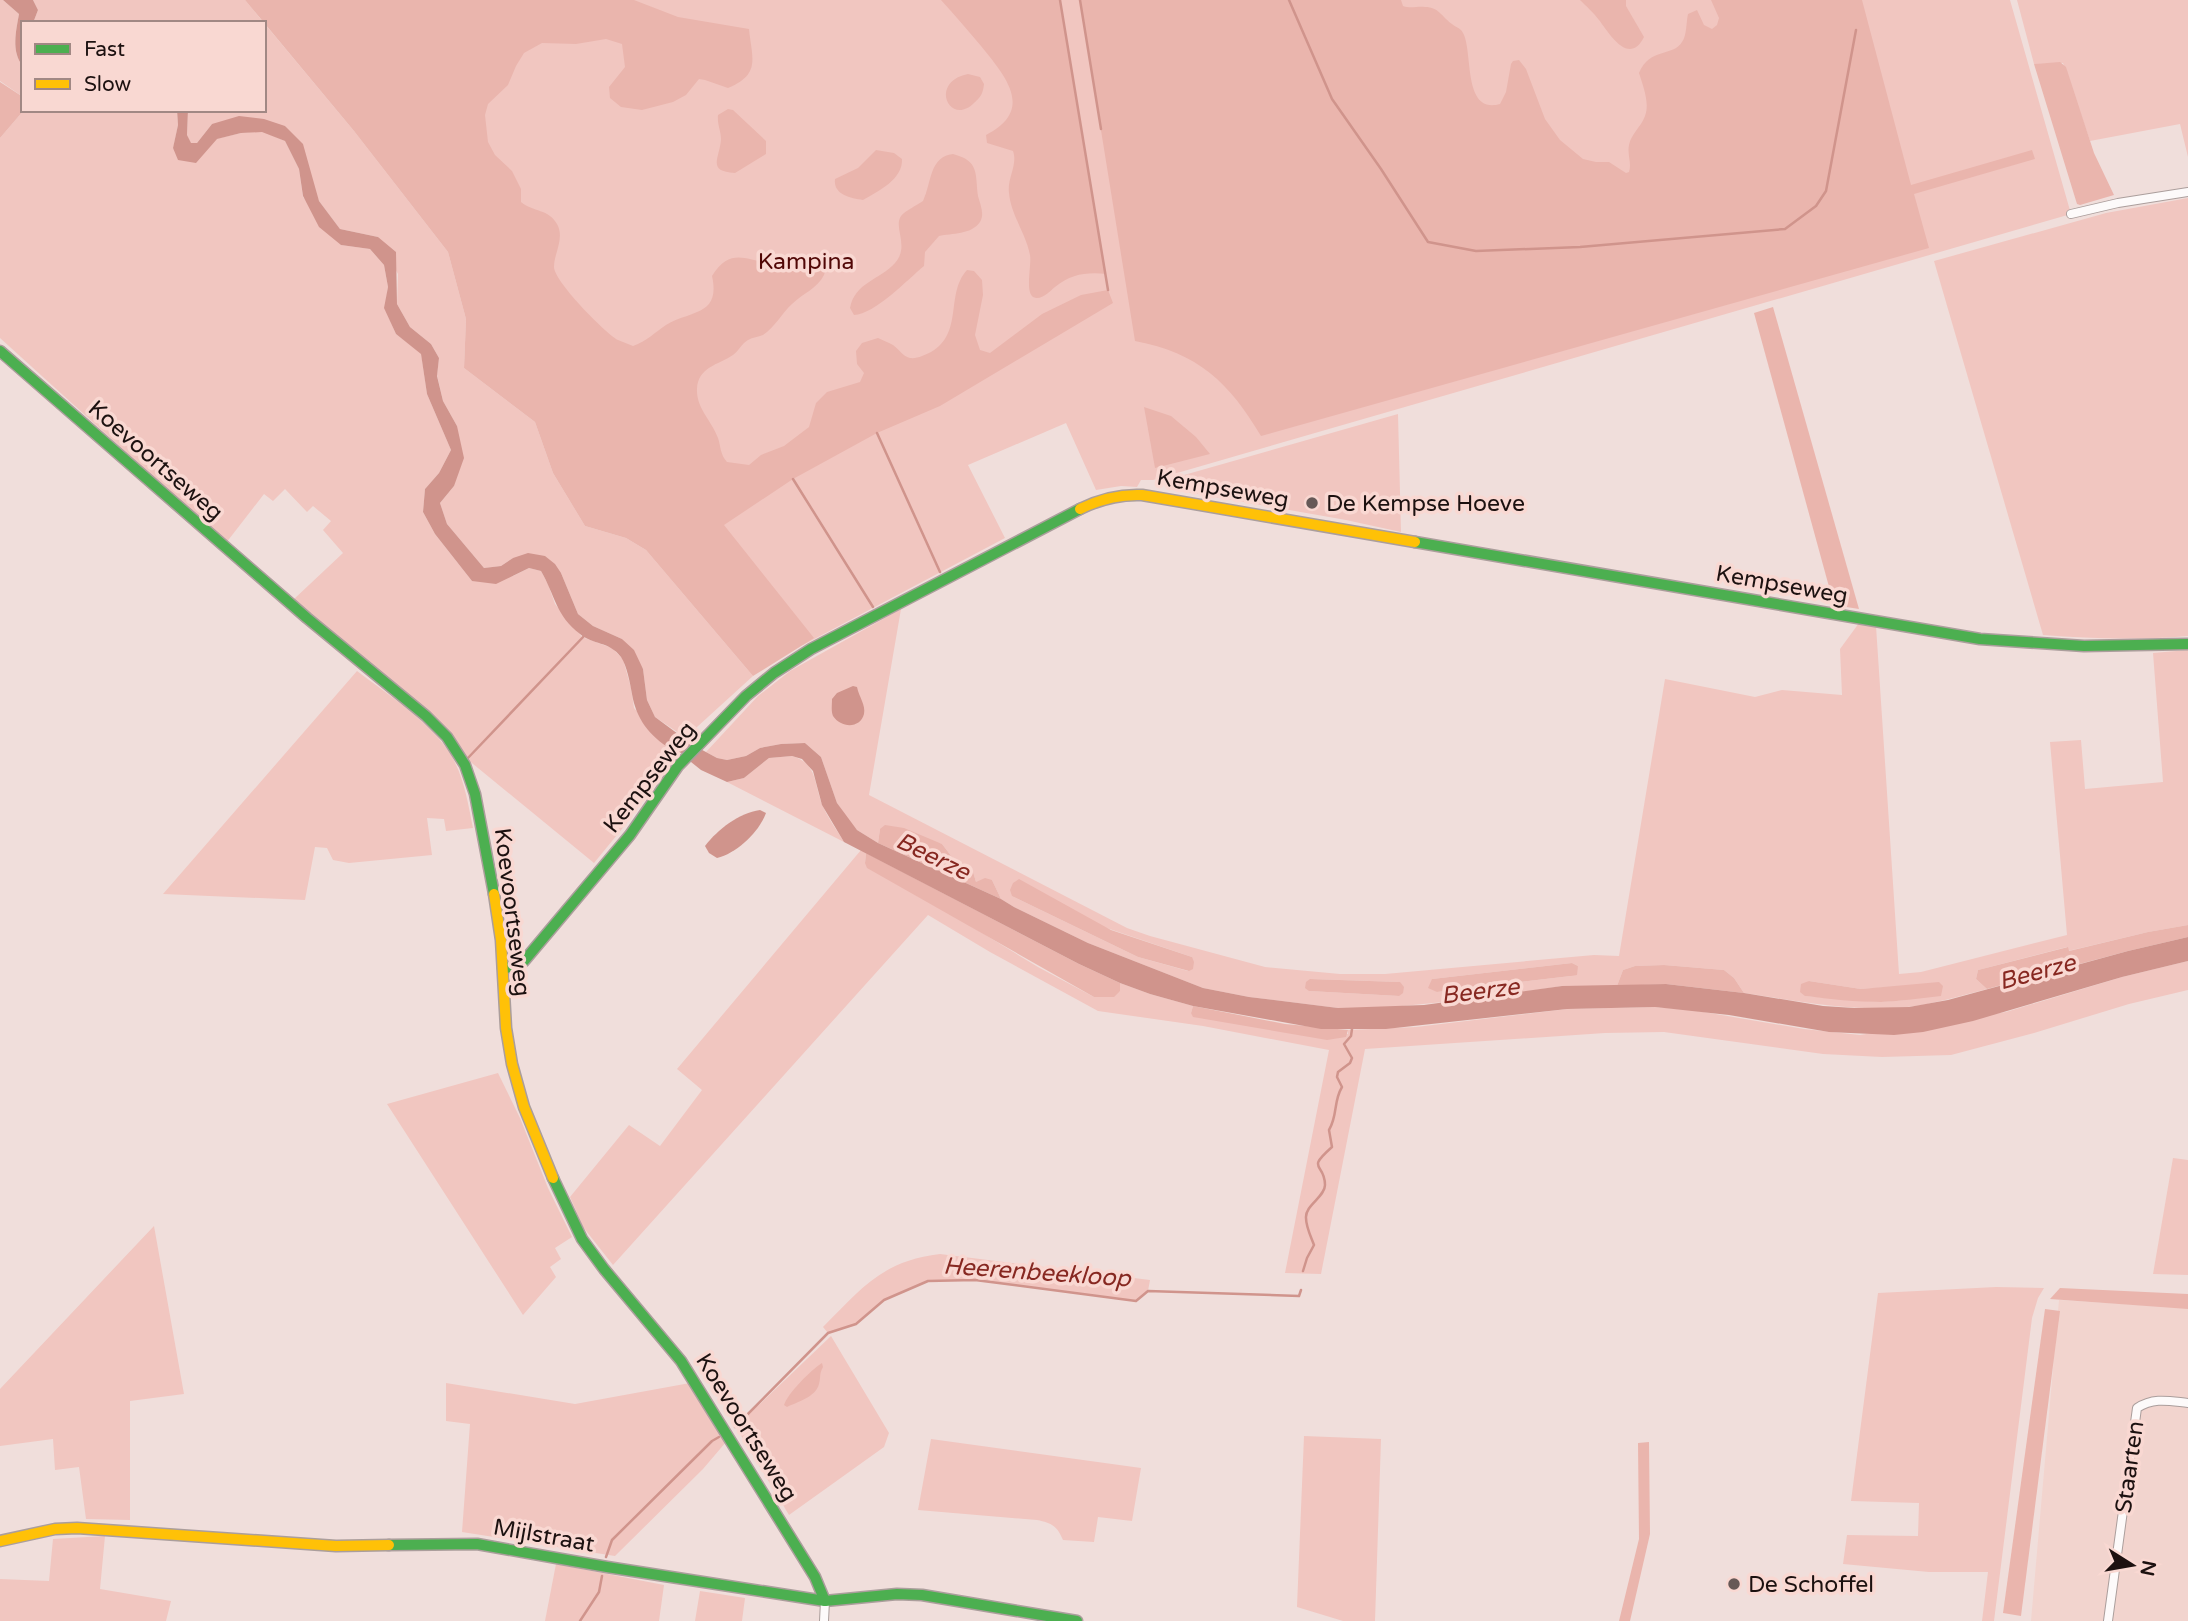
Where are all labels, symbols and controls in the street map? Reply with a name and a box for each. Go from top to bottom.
legend [21,21,266,112]
text: Fast [84,37,125,62]
text: Slow [84,72,132,97]
park label: Kampina [758,248,854,276]
street label: Koevoortseweg [82,395,228,527]
street label: Kempseweg [1155,464,1291,514]
place label: De Kempse Hoeve [1326,490,1525,518]
marker: De Kempse Hoeve [1304,495,1320,511]
street label: Kempseweg [1714,560,1850,610]
street label: Kempseweg [598,716,702,839]
street label: Koevoortseweg [488,826,536,998]
water label: Beerze [891,826,976,887]
water label: Beerze [1996,948,2080,997]
water label: Beerze [1439,972,1522,1011]
water label: Heerenbeekloop [942,1251,1133,1294]
street label: Koevoortseweg [689,1348,803,1507]
street label: Staarten [2110,1419,2150,1515]
street label: Mijlstraat [491,1513,597,1559]
north arrow [2097,1530,2167,1600]
text: N [2135,1558,2160,1578]
place label: De Schoffel [1748,1571,1874,1599]
marker: De Schoffel [1726,1576,1742,1592]

